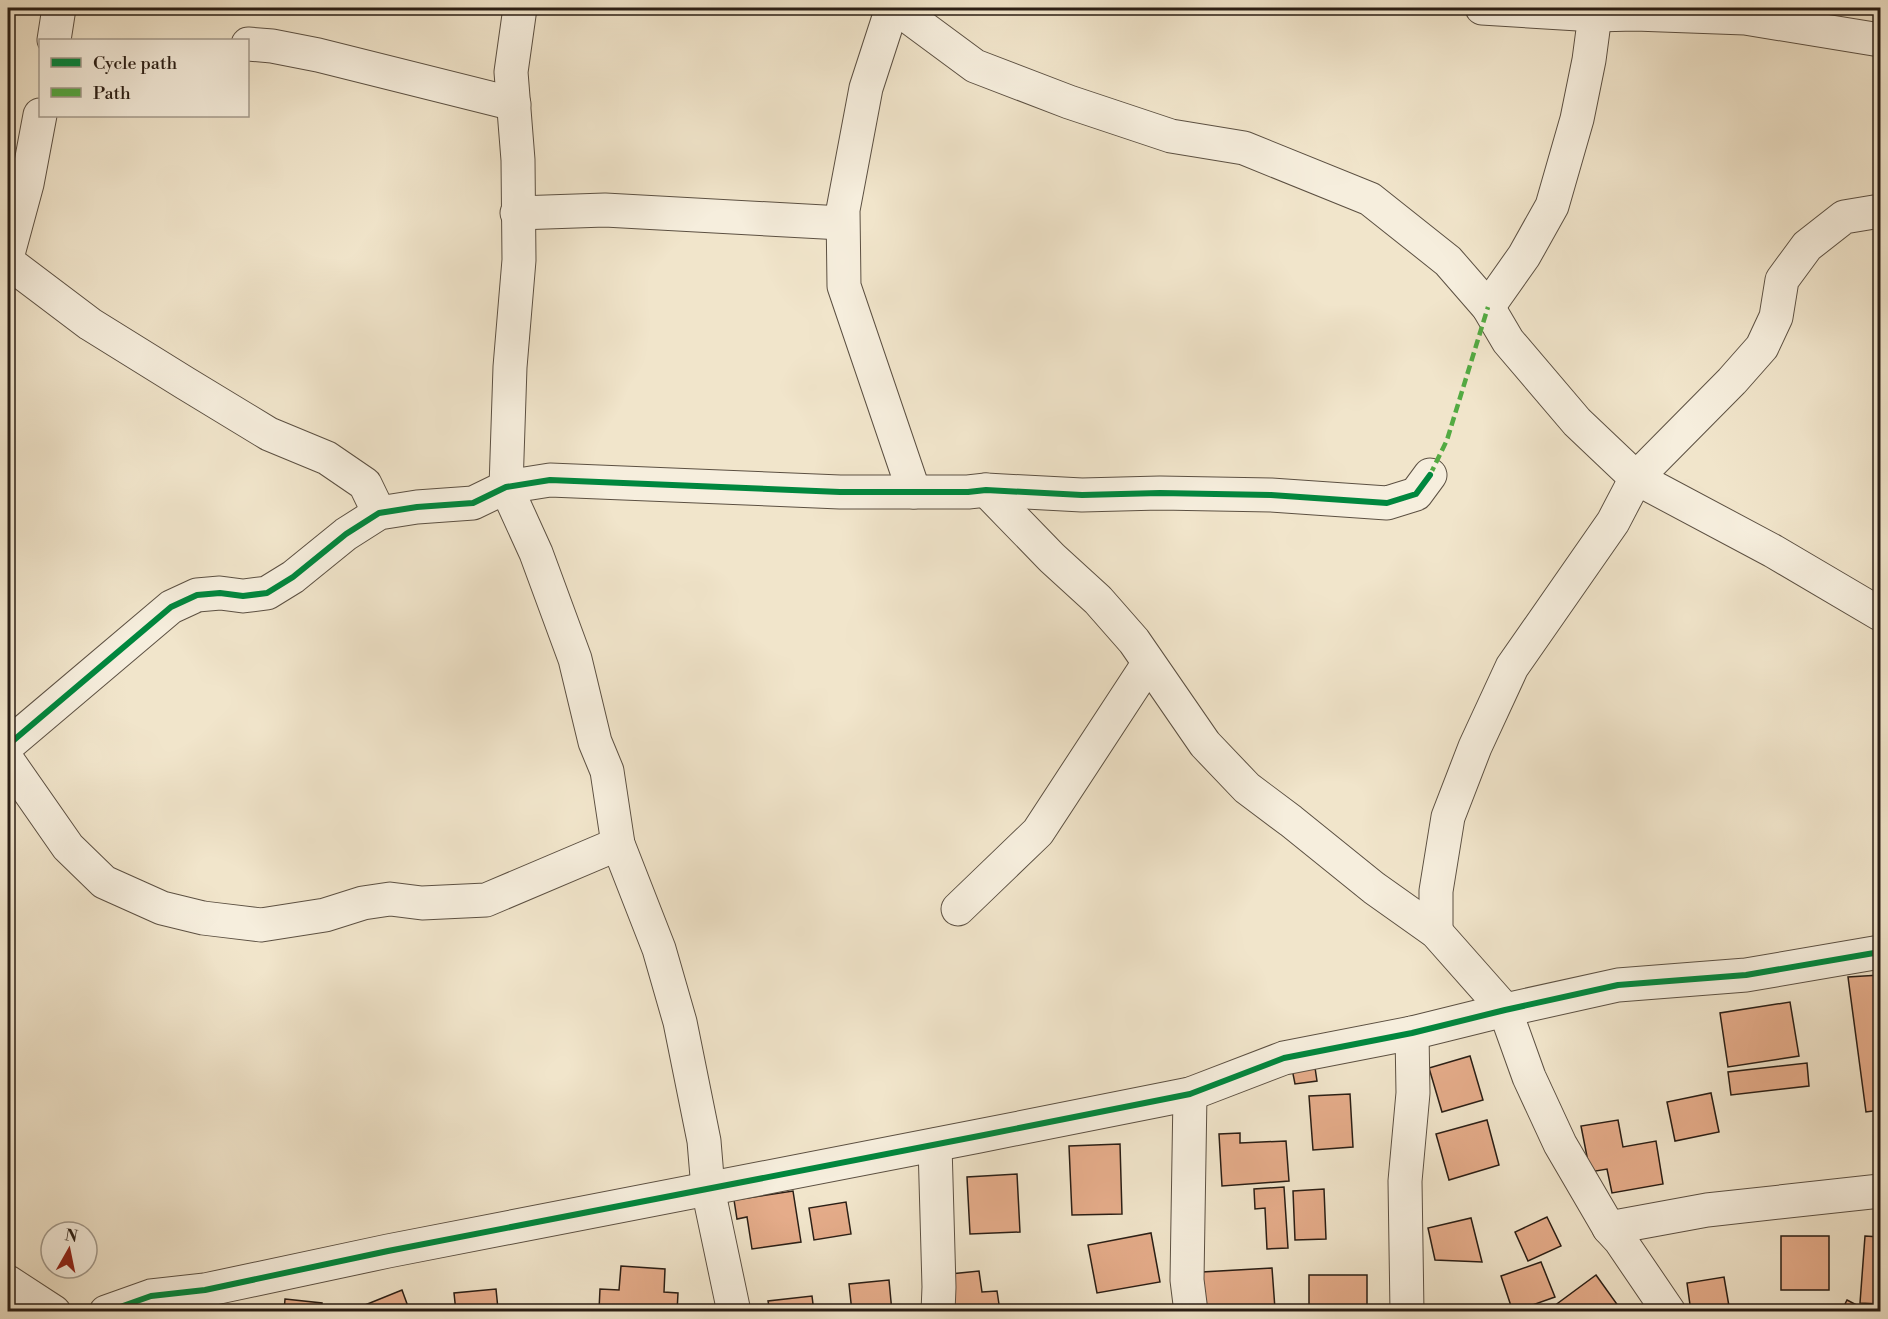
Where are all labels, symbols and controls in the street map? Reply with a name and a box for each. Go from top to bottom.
legend [39,39,249,117]
text: Cycle path [93,52,177,75]
text: Path [93,82,131,105]
north arrow [39,1220,99,1280]
text: N [63,1225,79,1247]

